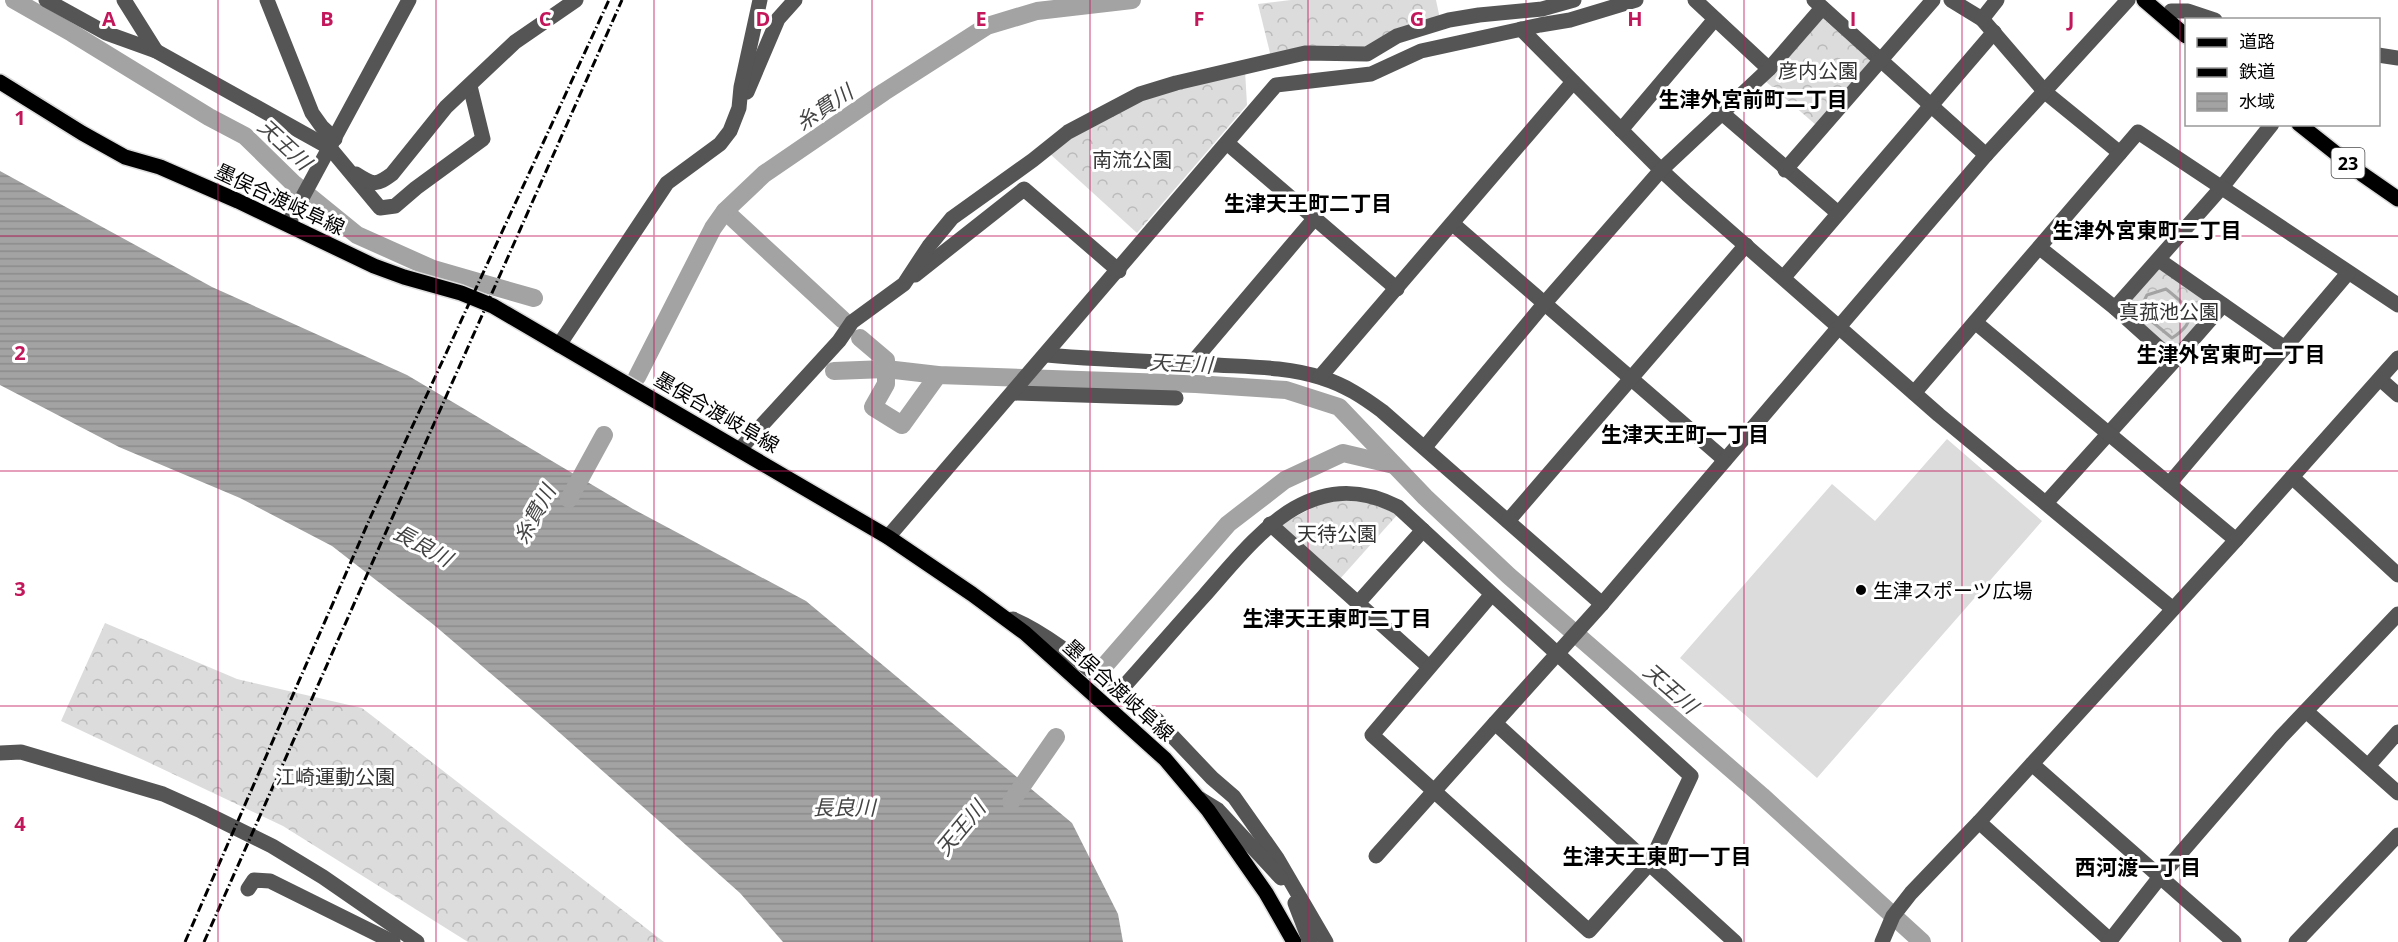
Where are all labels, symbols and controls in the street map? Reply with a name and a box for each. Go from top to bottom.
text: A [102,5,116,32]
text: B [320,5,334,32]
text: C [539,5,552,32]
text: D [756,5,770,32]
text: E [975,5,987,32]
text: F [1194,5,1204,32]
text: G [1410,5,1424,32]
text: H [1627,5,1643,32]
text: I [1850,5,1856,32]
text: J [2066,5,2074,32]
legend [2185,18,2380,126]
text: 道路 [2239,29,2275,53]
park label: 彦内公園 [1778,57,1858,84]
text: 鉄道 [2239,59,2275,83]
water label: 糸貫川 [790,77,860,136]
district label: 生津外宮前町二丁目 [1659,85,1848,113]
text: 水域 [2239,89,2275,113]
text: 1 [14,104,26,131]
water label: 天王川 [252,112,319,177]
park label: 南流公園 [1092,146,1172,173]
road number: 23 [2332,148,2364,178]
street label: 墨俣合渡岐阜線 [211,157,349,241]
district label: 生津天王町二丁目 [1224,189,1392,217]
district label: 生津外宮東町二丁目 [2053,216,2242,244]
park label: 真菰池公園 [2119,298,2219,325]
text: 2 [14,339,26,366]
district label: 生津外宮東町一丁目 [2137,340,2326,368]
water label: 天王川 [1149,347,1215,379]
street label: 墨俣合渡岐阜線 [650,365,784,459]
district label: 生津天王町一丁目 [1601,420,1769,448]
water label: 糸貫川 [506,478,562,548]
water label: 長良川 [389,517,459,573]
park label: 天待公園 [1297,520,1377,547]
text: 3 [14,575,26,602]
place label: 生津スポーツ広場 [1873,577,2033,604]
marker: 生津スポーツ広場 [1854,583,1868,597]
district label: 生津天王東町二丁目 [1243,604,1432,632]
street label: 墨俣合渡岐阜線 [1058,633,1180,747]
water label: 天王川 [1638,657,1705,721]
park label: 江崎運動公園 [275,763,395,790]
water label: 長良川 [813,793,877,821]
water label: 天王川 [929,793,992,861]
text: 4 [14,810,26,837]
district label: 生津天王東町一丁目 [1563,842,1752,870]
district label: 西河渡一丁目 [2075,853,2201,881]

